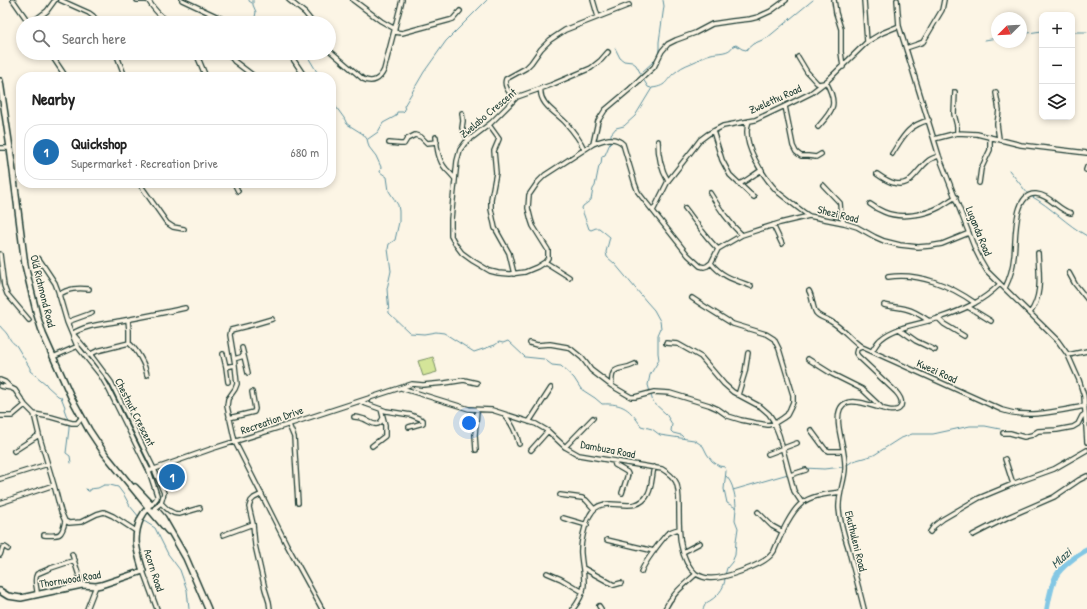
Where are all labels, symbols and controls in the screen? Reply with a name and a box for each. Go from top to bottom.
north arrow [991,12,1027,48]
map controls [1039,12,1075,120]
button: + [1039,12,1075,48]
search box [16,16,336,60]
icon: search [30,27,52,49]
text: Search here [62,28,126,49]
button: − [1039,48,1075,84]
street label: Zwelethu Road [747,81,804,117]
button: layers [1039,84,1075,120]
street label: Zwelabo Crescent [457,85,519,141]
text: Nearby [32,87,75,110]
text: Quickshop [71,133,127,154]
text: 1 [44,143,48,161]
text: 680 m [291,143,319,161]
text: Supermarket · Recreation Drive [71,154,218,172]
street label: Shezi Road [816,202,861,226]
street label: Luganda Road [963,204,995,258]
street label: Old Richmond Road [27,253,59,329]
street label: Kwezi Road [915,356,960,386]
street label: Chestnut Crescent [112,375,158,449]
street label: Recreation Drive [239,403,306,437]
your location [459,413,479,433]
street label: Dambuza Road [579,437,637,461]
pin: 1 [159,462,185,492]
street label: Ekuthuleni Road [842,509,870,573]
water label: Mlazi [1047,543,1076,572]
street label: Acorn Road [141,547,168,594]
street label: Thornwood Road [38,567,103,591]

